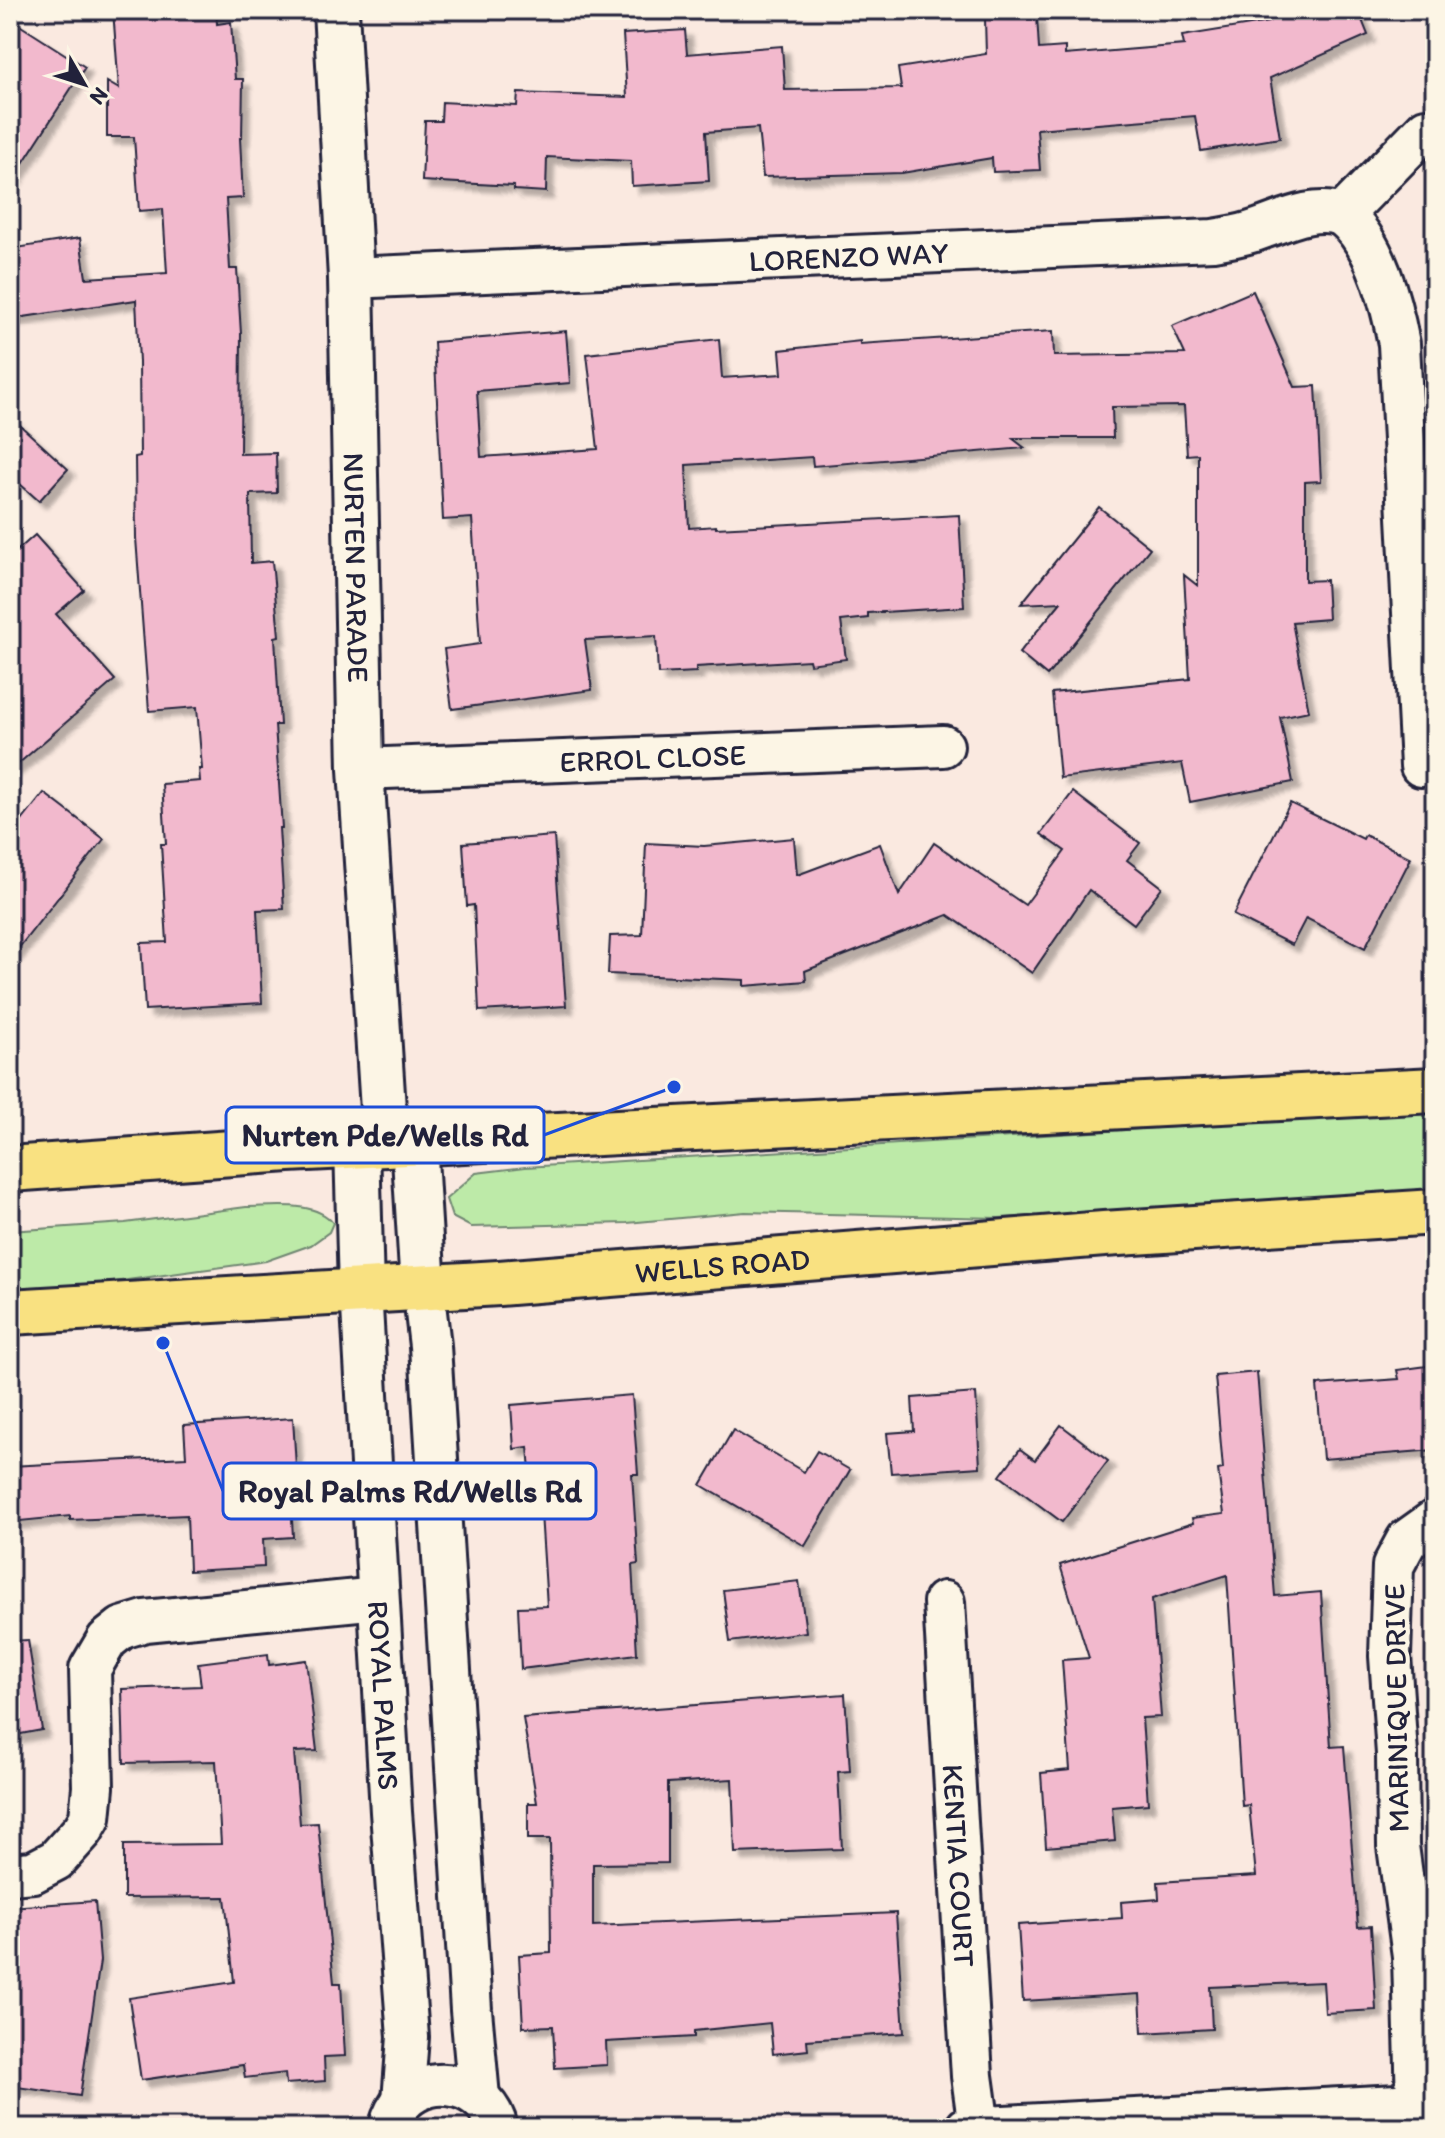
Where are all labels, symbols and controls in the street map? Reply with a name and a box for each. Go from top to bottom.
north arrow [44,44,124,124]
text: N [84,82,114,111]
street label: LORENZO WAY [748,233,949,279]
street label: NURTEN PARADE [336,452,378,683]
street label: ERROL CLOSE [559,735,747,780]
callout: Nurten Pde/Wells Rd [226,1107,544,1163]
text: Nurten Pde/Wells Rd [241,1116,529,1154]
street label: WELLS ROAD [633,1239,811,1290]
callout: Royal Palms Rd/Wells Rd [223,1463,596,1519]
text: Royal Palms Rd/Wells Rd [238,1472,582,1510]
street label: MARINIQUE DRIVE [1375,1583,1417,1833]
street label: ROYAL PALMS [360,1600,408,1791]
street label: KENTIA COURT [935,1763,984,1968]

